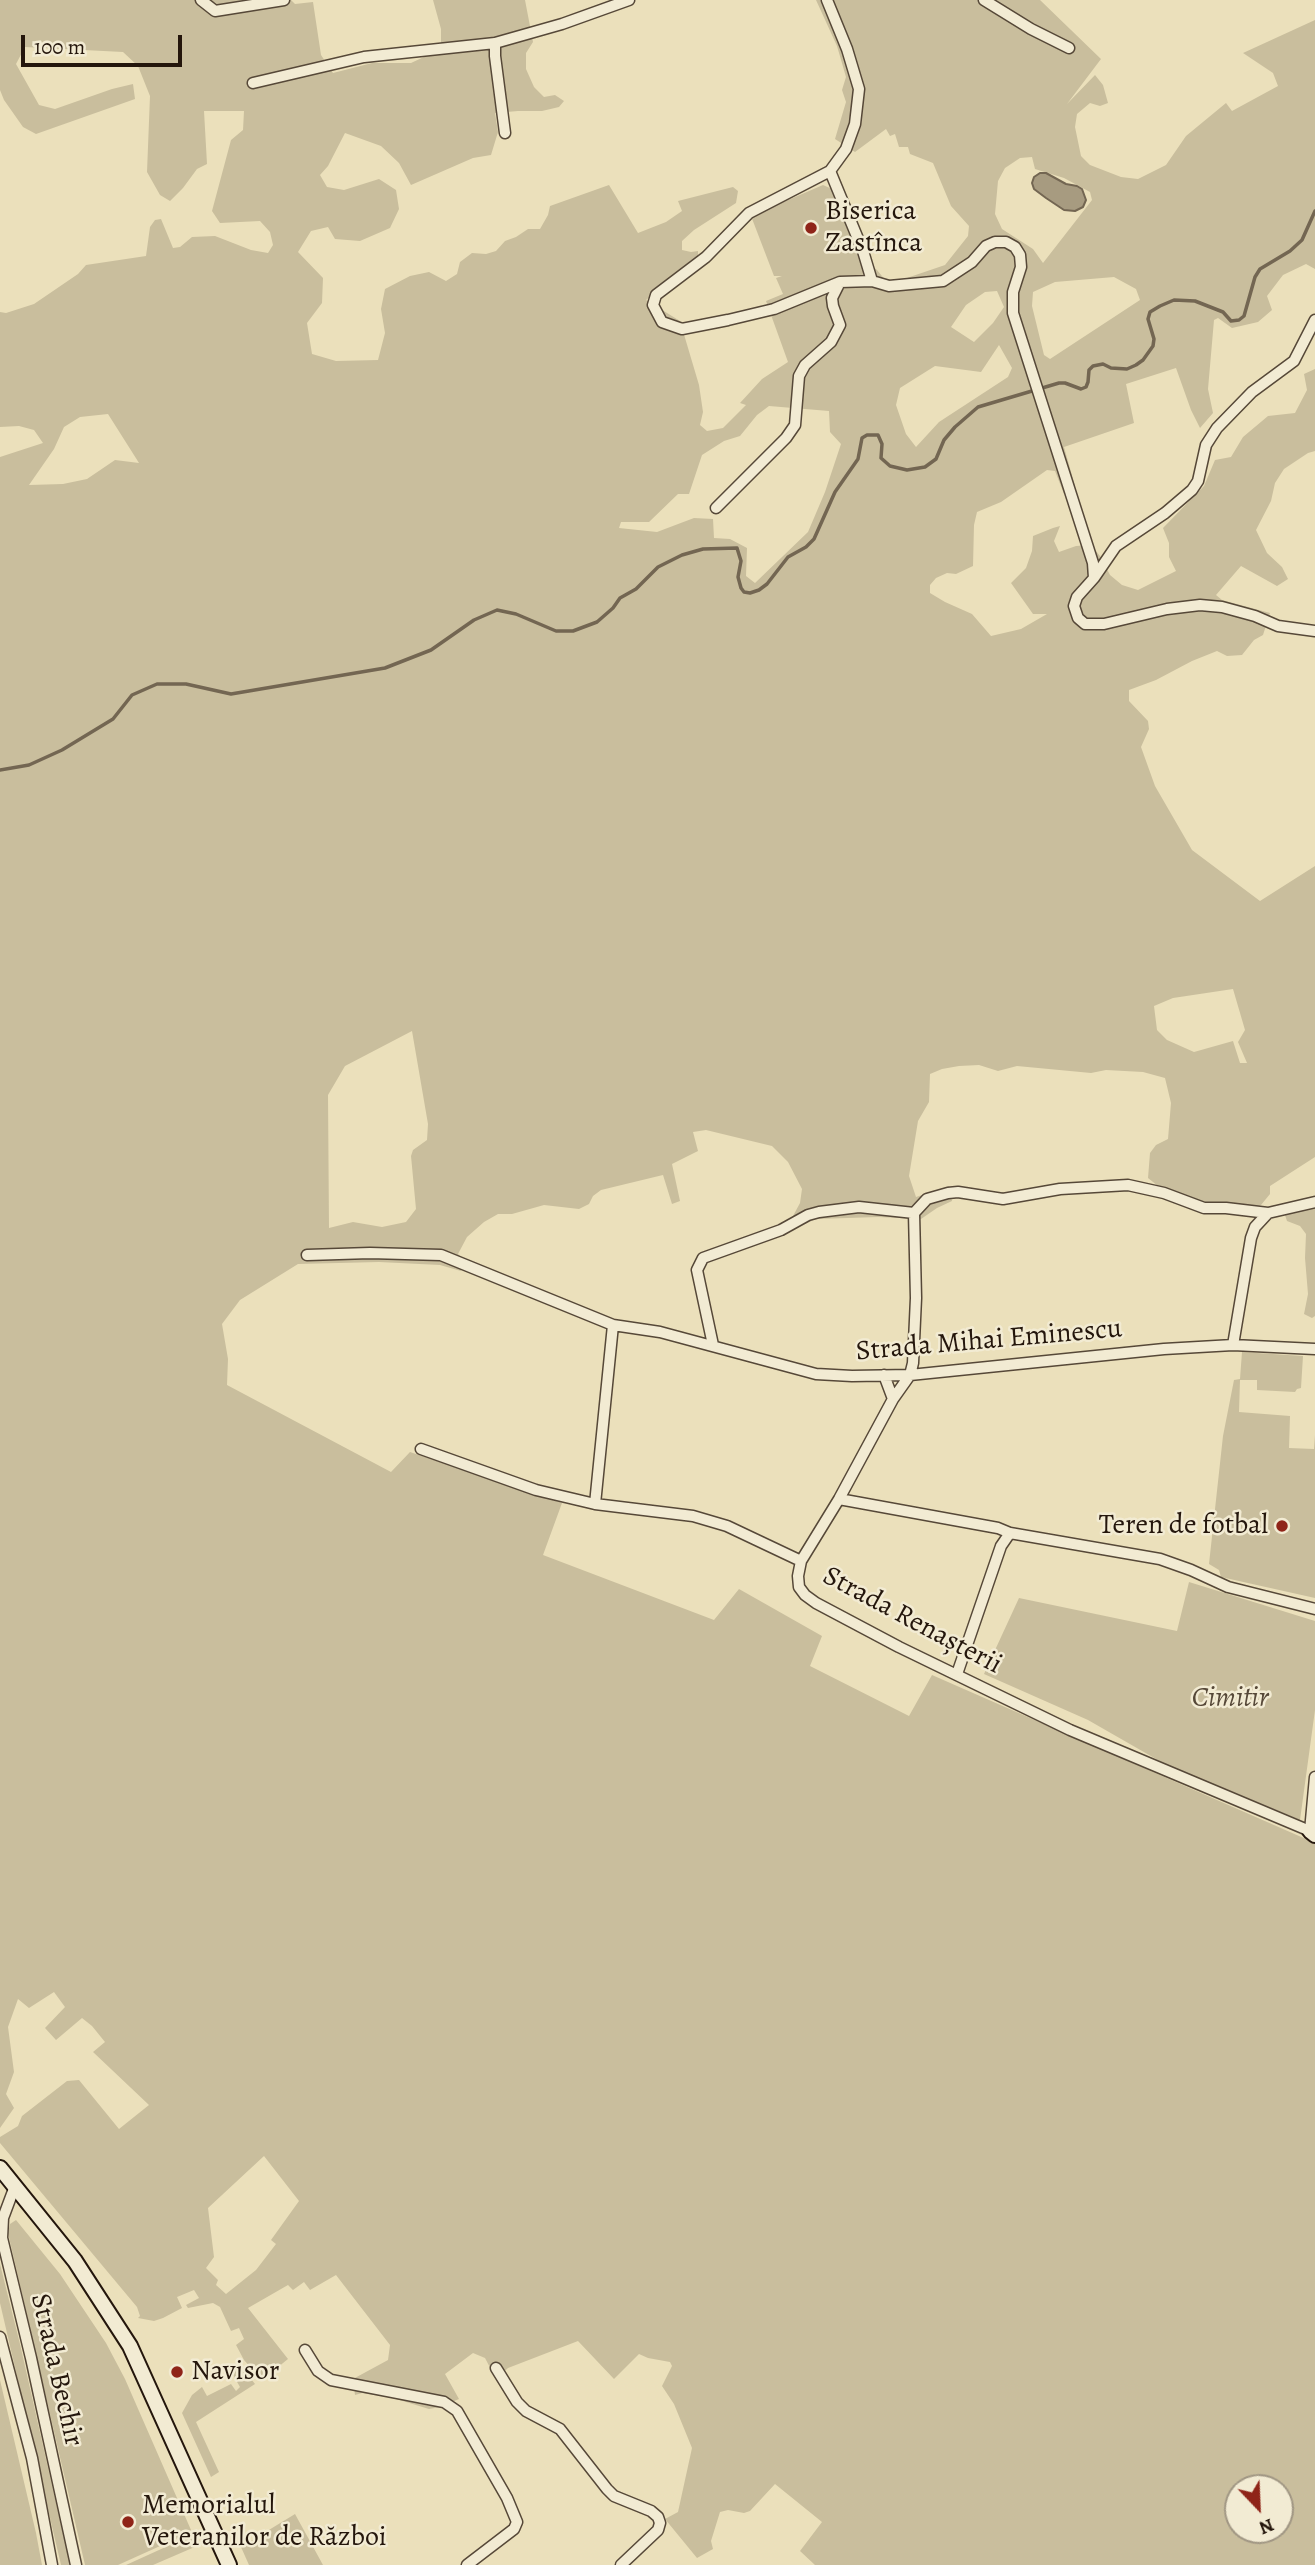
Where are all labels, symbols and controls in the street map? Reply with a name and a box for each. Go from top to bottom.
scale bar [24,21,186,65]
text: 100 m [34,33,85,61]
place label: Biserica Zastînca [825,195,922,261]
marker: Biserica Zastînca [803,220,819,236]
street label: Strada Mihai Eminescu [855,1313,1123,1369]
place label: Teren de fotbal [1099,1509,1268,1543]
marker: Teren de fotbal [1274,1518,1290,1534]
street label: Strada Renașterii [817,1560,1007,1682]
park label: Cimitir [1192,1682,1268,1716]
street label: Strada Bechir [22,2290,90,2450]
place label: Navisor [191,2355,279,2389]
marker: Navisor [169,2364,185,2380]
north arrow [1224,2474,1294,2544]
place label: Memorialul Veteranilor de Război [142,2489,387,2555]
text: N [1255,2512,1278,2541]
marker: Memorialul Veteranilor de Război [120,2514,136,2530]

